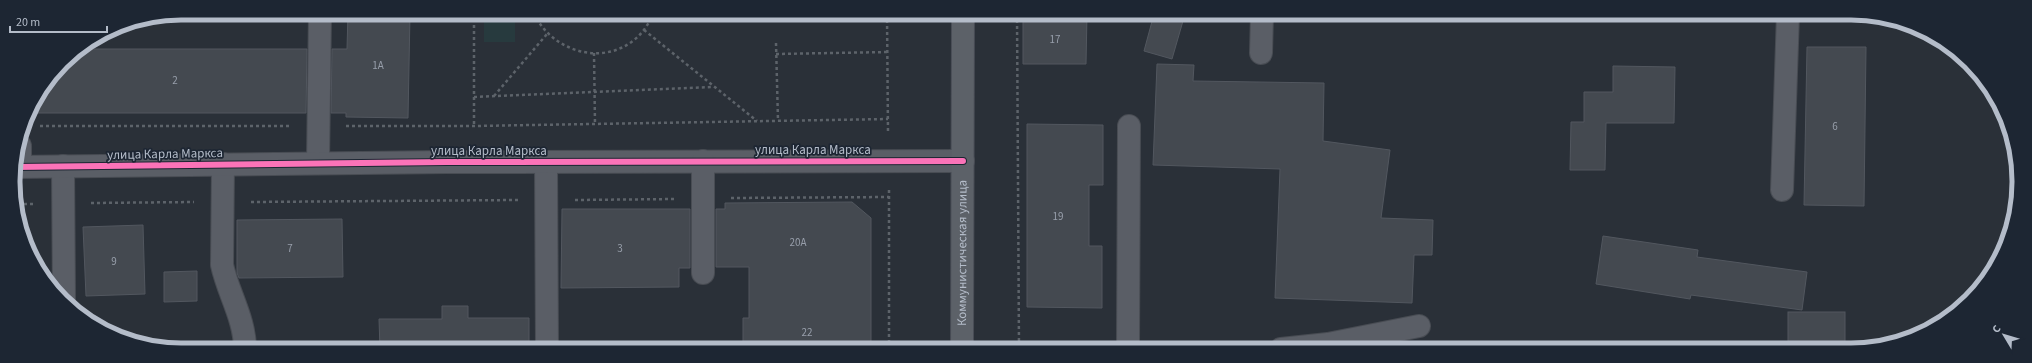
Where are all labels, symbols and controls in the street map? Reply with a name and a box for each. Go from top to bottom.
scale bar [10,8,107,34]
text: 20 m [16,14,40,31]
house number: 17 [1050,32,1060,47]
house number: 1А [372,58,384,73]
house number: 2 [172,73,178,88]
house number: 6 [1832,119,1838,134]
street label: улица Карла Маркса [755,141,871,159]
street label: улица Карла Маркса [431,142,547,160]
street label: улица Карла Маркса [107,144,223,164]
street label: Коммунистическая улица [953,180,972,326]
house number: 19 [1053,209,1063,224]
house number: 20А [790,235,806,250]
house number: 7 [287,241,293,256]
house number: 3 [617,241,623,256]
house number: 9 [111,254,117,269]
north arrow [1984,315,2024,355]
text: С [1989,322,2005,336]
house number: 22 [802,325,812,340]

